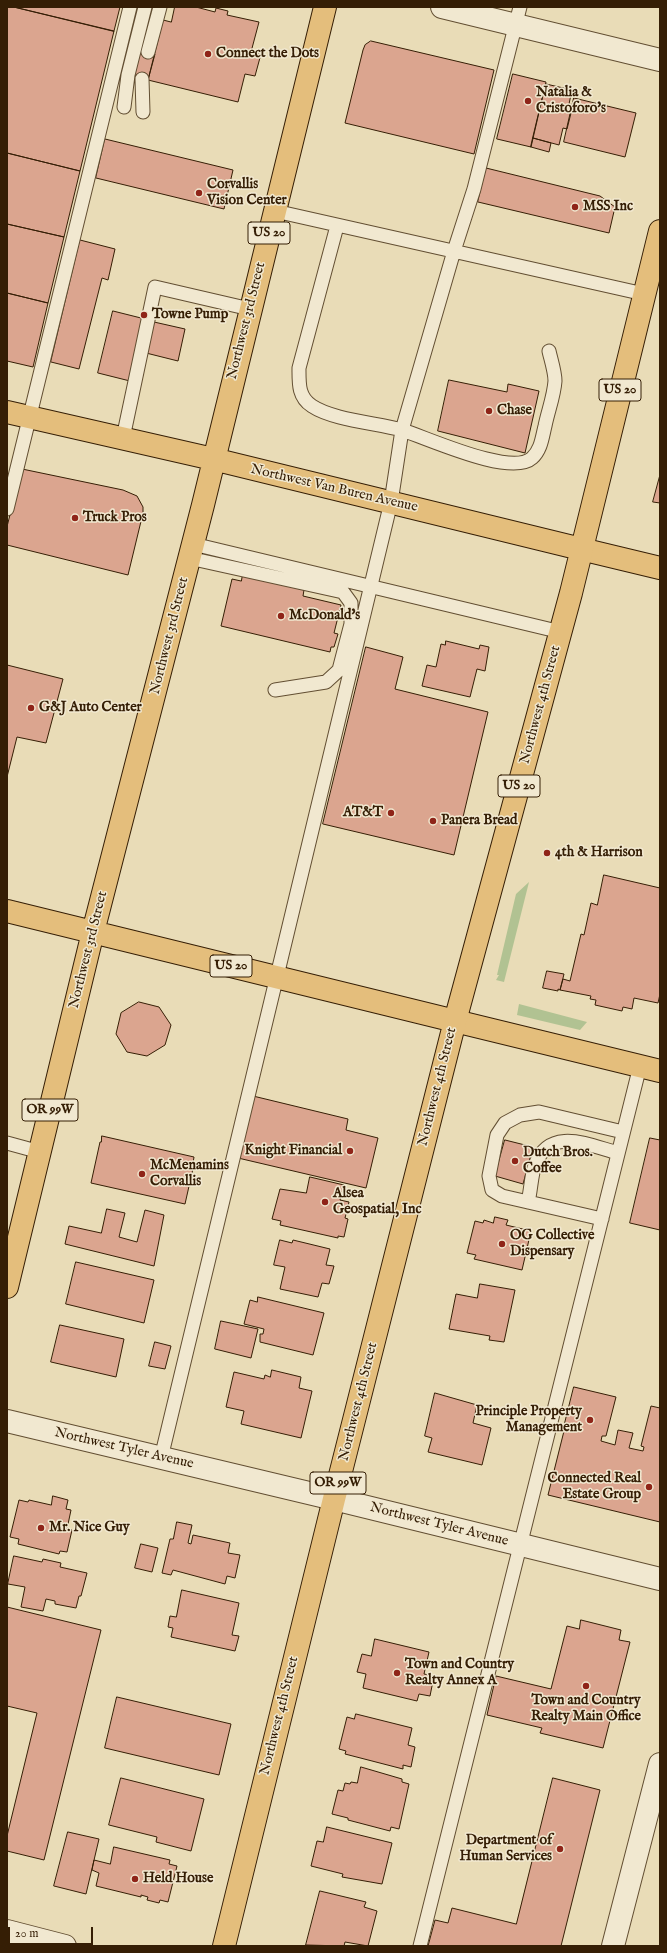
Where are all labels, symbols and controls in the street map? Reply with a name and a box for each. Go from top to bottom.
place label: Connect the Dots [216,46,319,62]
marker: Connect the Dots [203,49,213,59]
place label: Natalia & Cristoforo's [536,85,606,118]
marker: Natalia & Cristoforo's [523,96,533,106]
place label: Corvallis Vision Center [207,177,287,210]
marker: Corvallis Vision Center [194,188,204,198]
place label: MSS Inc [583,199,633,215]
marker: MSS Inc [570,202,580,212]
road number: US 20 [248,222,290,244]
street label: Northwest 3rd Street [224,261,270,381]
place label: Towne Pump [152,307,228,323]
marker: Towne Pump [139,310,149,320]
road number: US 20 [599,379,641,401]
place label: Chase [497,403,532,419]
marker: Chase [484,406,494,416]
street label: Northwest Van Buren Avenue [249,462,419,516]
place label: Truck Pros [83,510,147,526]
marker: Truck Pros [70,513,80,523]
street label: Northwest 3rd Street [147,576,193,696]
place label: McDonald's [289,608,360,624]
marker: McDonald's [276,611,286,621]
street label: Northwest 4th Street [517,644,565,766]
place label: G&J Auto Center [39,700,142,716]
marker: G&J Auto Center [26,703,36,713]
road number: US 20 [498,775,540,797]
place label: AT&T [343,805,383,821]
marker: AT&T [386,808,396,818]
place label: Panera Bread [441,813,518,829]
marker: Panera Bread [428,816,438,826]
place label: 4th & Harrison [555,845,643,861]
marker: 4th & Harrison [542,848,552,858]
street label: Northwest 3rd Street [66,890,112,1010]
road number: US 20 [210,955,252,977]
street label: Northwest 4th Street [415,1026,461,1148]
road number: OR 99W [22,1099,78,1121]
place label: Knight Financial [245,1143,342,1159]
place label: Dutch Bros. Coffee [523,1145,593,1178]
marker: Knight Financial [345,1146,355,1156]
marker: Dutch Bros. Coffee [510,1156,520,1166]
place label: McMenamins Corvallis [150,1158,229,1190]
marker: McMenamins Corvallis [137,1169,147,1179]
place label: Alsea Geospatial, Inc [333,1186,422,1218]
marker: Alsea Geospatial, Inc [320,1197,330,1207]
place label: OG Collective Dispensary [510,1228,594,1260]
marker: OG Collective Dispensary [497,1239,507,1249]
street label: Northwest 4th Street [336,1341,382,1463]
place label: Principle Property Management [475,1404,582,1436]
marker: Principle Property Management [585,1415,595,1425]
street label: Northwest Tyler Avenue [53,1425,195,1473]
place label: Connected Real Estate Group [547,1471,641,1504]
road number: OR 99W [310,1472,366,1494]
marker: Connected Real Estate Group [644,1482,654,1492]
street label: Northwest Tyler Avenue [368,1500,510,1550]
place label: Mr. Nice Guy [49,1520,130,1536]
marker: Mr. Nice Guy [36,1523,46,1533]
street label: Northwest 4th Street [257,1655,303,1777]
place label: Town and Country Realty Annex A [405,1657,514,1690]
marker: Town and Country Realty Annex A [392,1668,402,1678]
marker: Town and Country Realty Main Office [581,1681,591,1691]
place label: Town and Country Realty Main Office [531,1693,641,1726]
place label: Department of Human Services [460,1833,552,1866]
marker: Department of Human Services [555,1844,565,1854]
place label: Held House [143,1871,213,1887]
marker: Held House [130,1874,140,1884]
scale bar [10,1919,95,1945]
text: 20 m [15,1926,38,1941]

